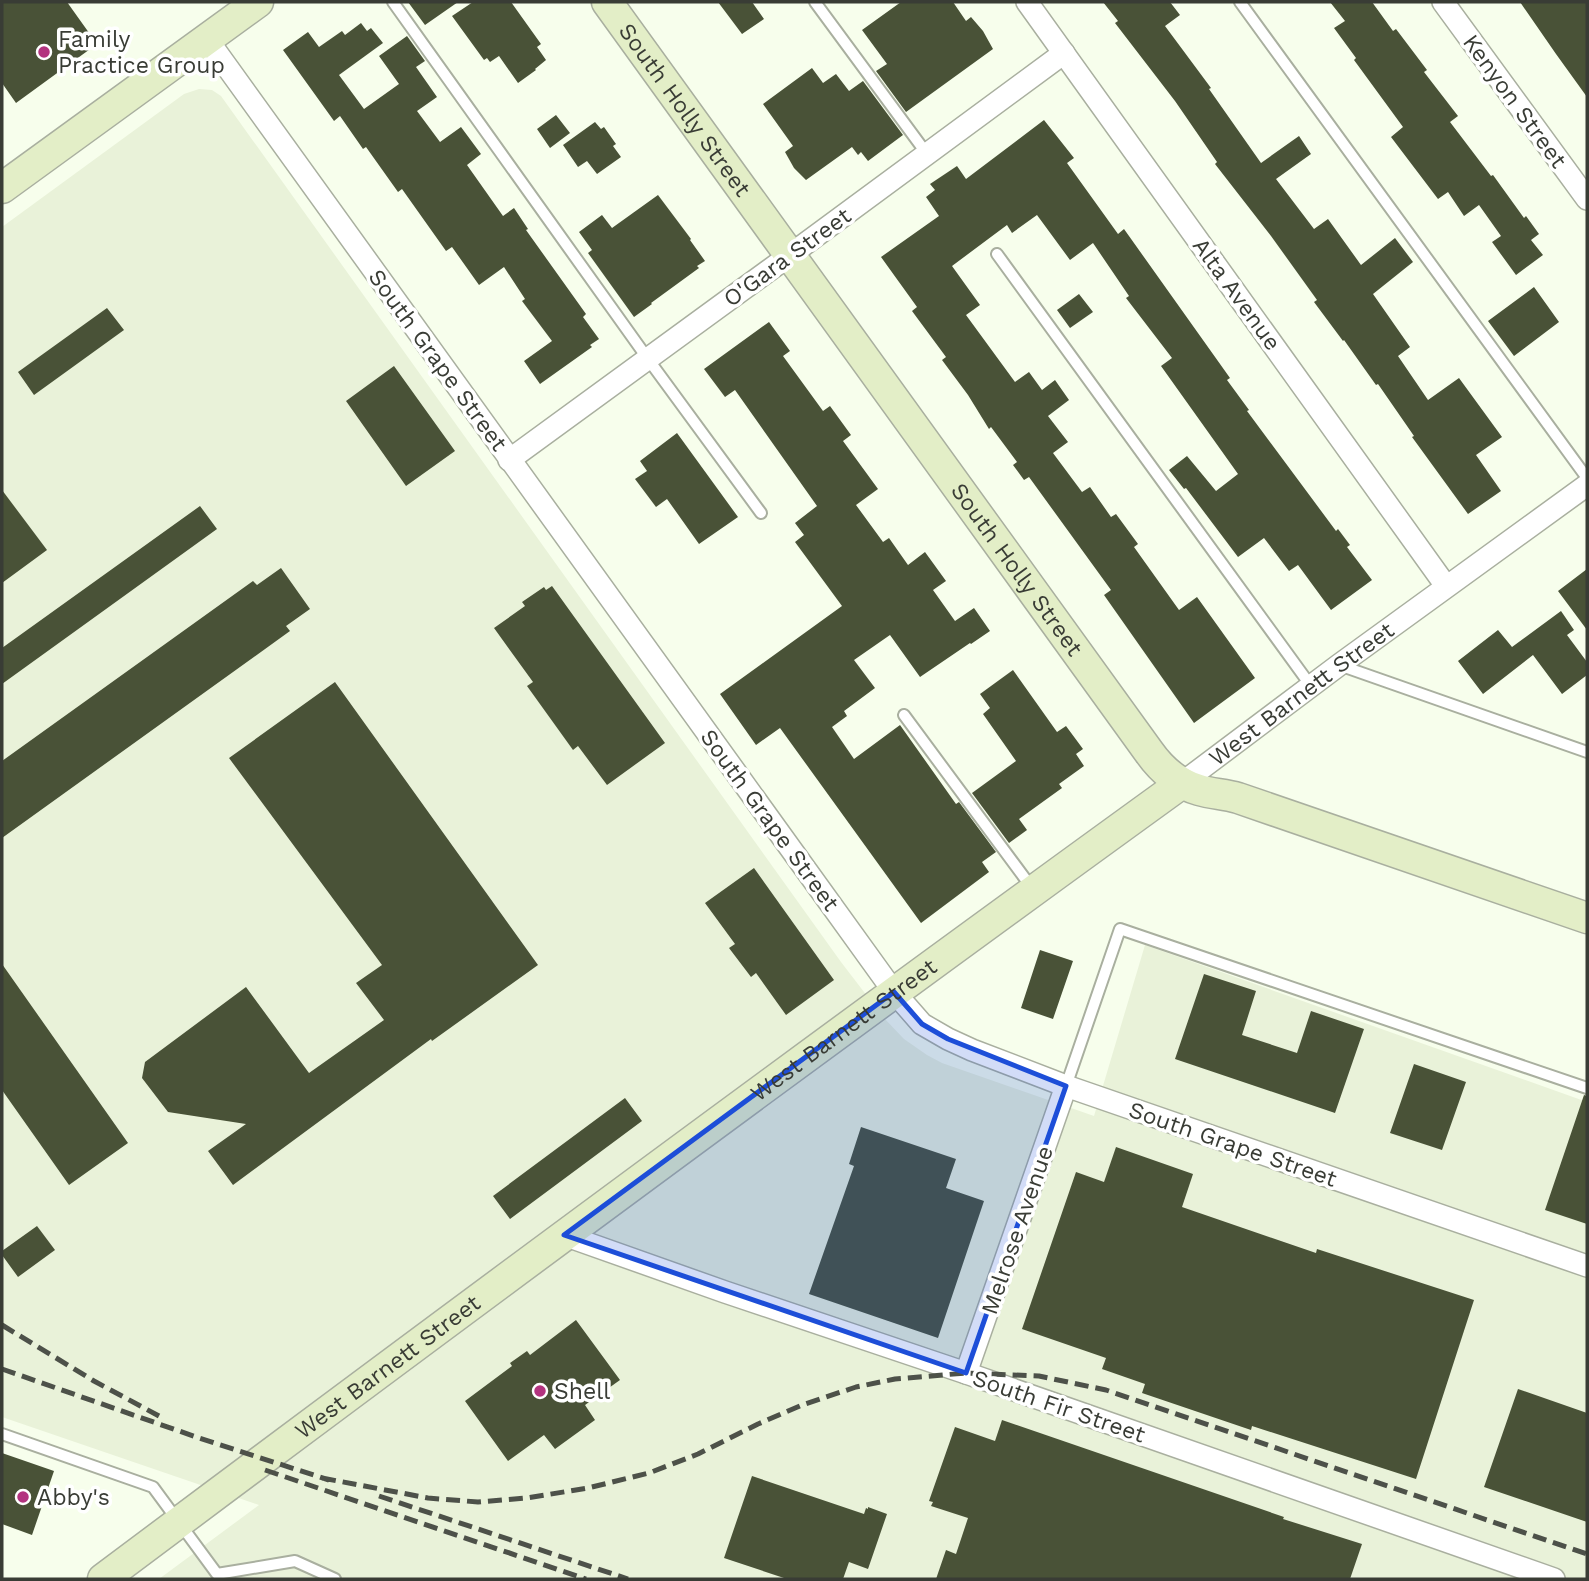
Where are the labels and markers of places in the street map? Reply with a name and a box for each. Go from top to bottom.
place label: Family Practice Group [58,26,225,79]
marker: Family Practice Group [36,44,52,60]
place label: Shell [554,1378,610,1405]
marker: Shell [532,1383,548,1399]
place label: Abby's [37,1484,110,1511]
marker: Abby's [15,1489,31,1505]

